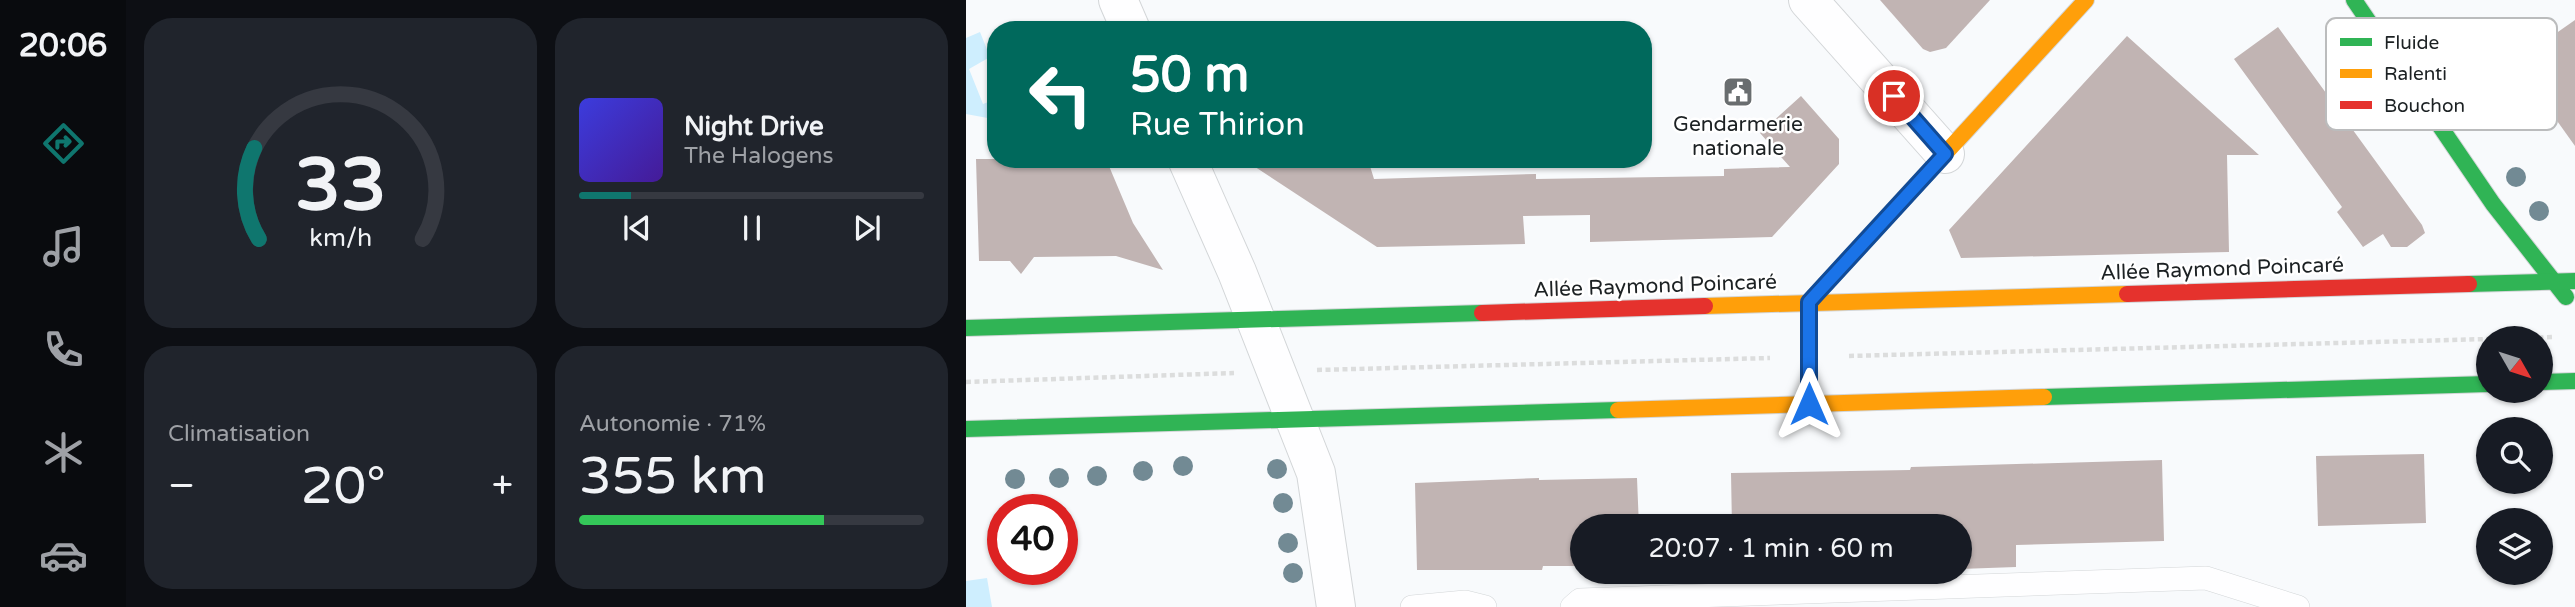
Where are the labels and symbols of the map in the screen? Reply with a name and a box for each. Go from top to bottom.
legend [2326,18,2557,130]
text: Fluide [2384,32,2439,54]
text: Ralenti [2384,63,2447,85]
pin [1864,66,1924,126]
public building icon: Gendarmerie nationale [1721,75,1755,109]
text: Bouchon [2384,95,2465,117]
place label: Gendarmerie nationale [1673,112,1803,161]
street label: Allée Raymond Poincaré [2100,252,2344,286]
street label: Allée Raymond Poincaré [1533,269,1777,303]
north arrow [2476,326,2553,402]
position arrow [1772,367,1846,441]
speed limit sign: 40 [987,494,1078,585]

